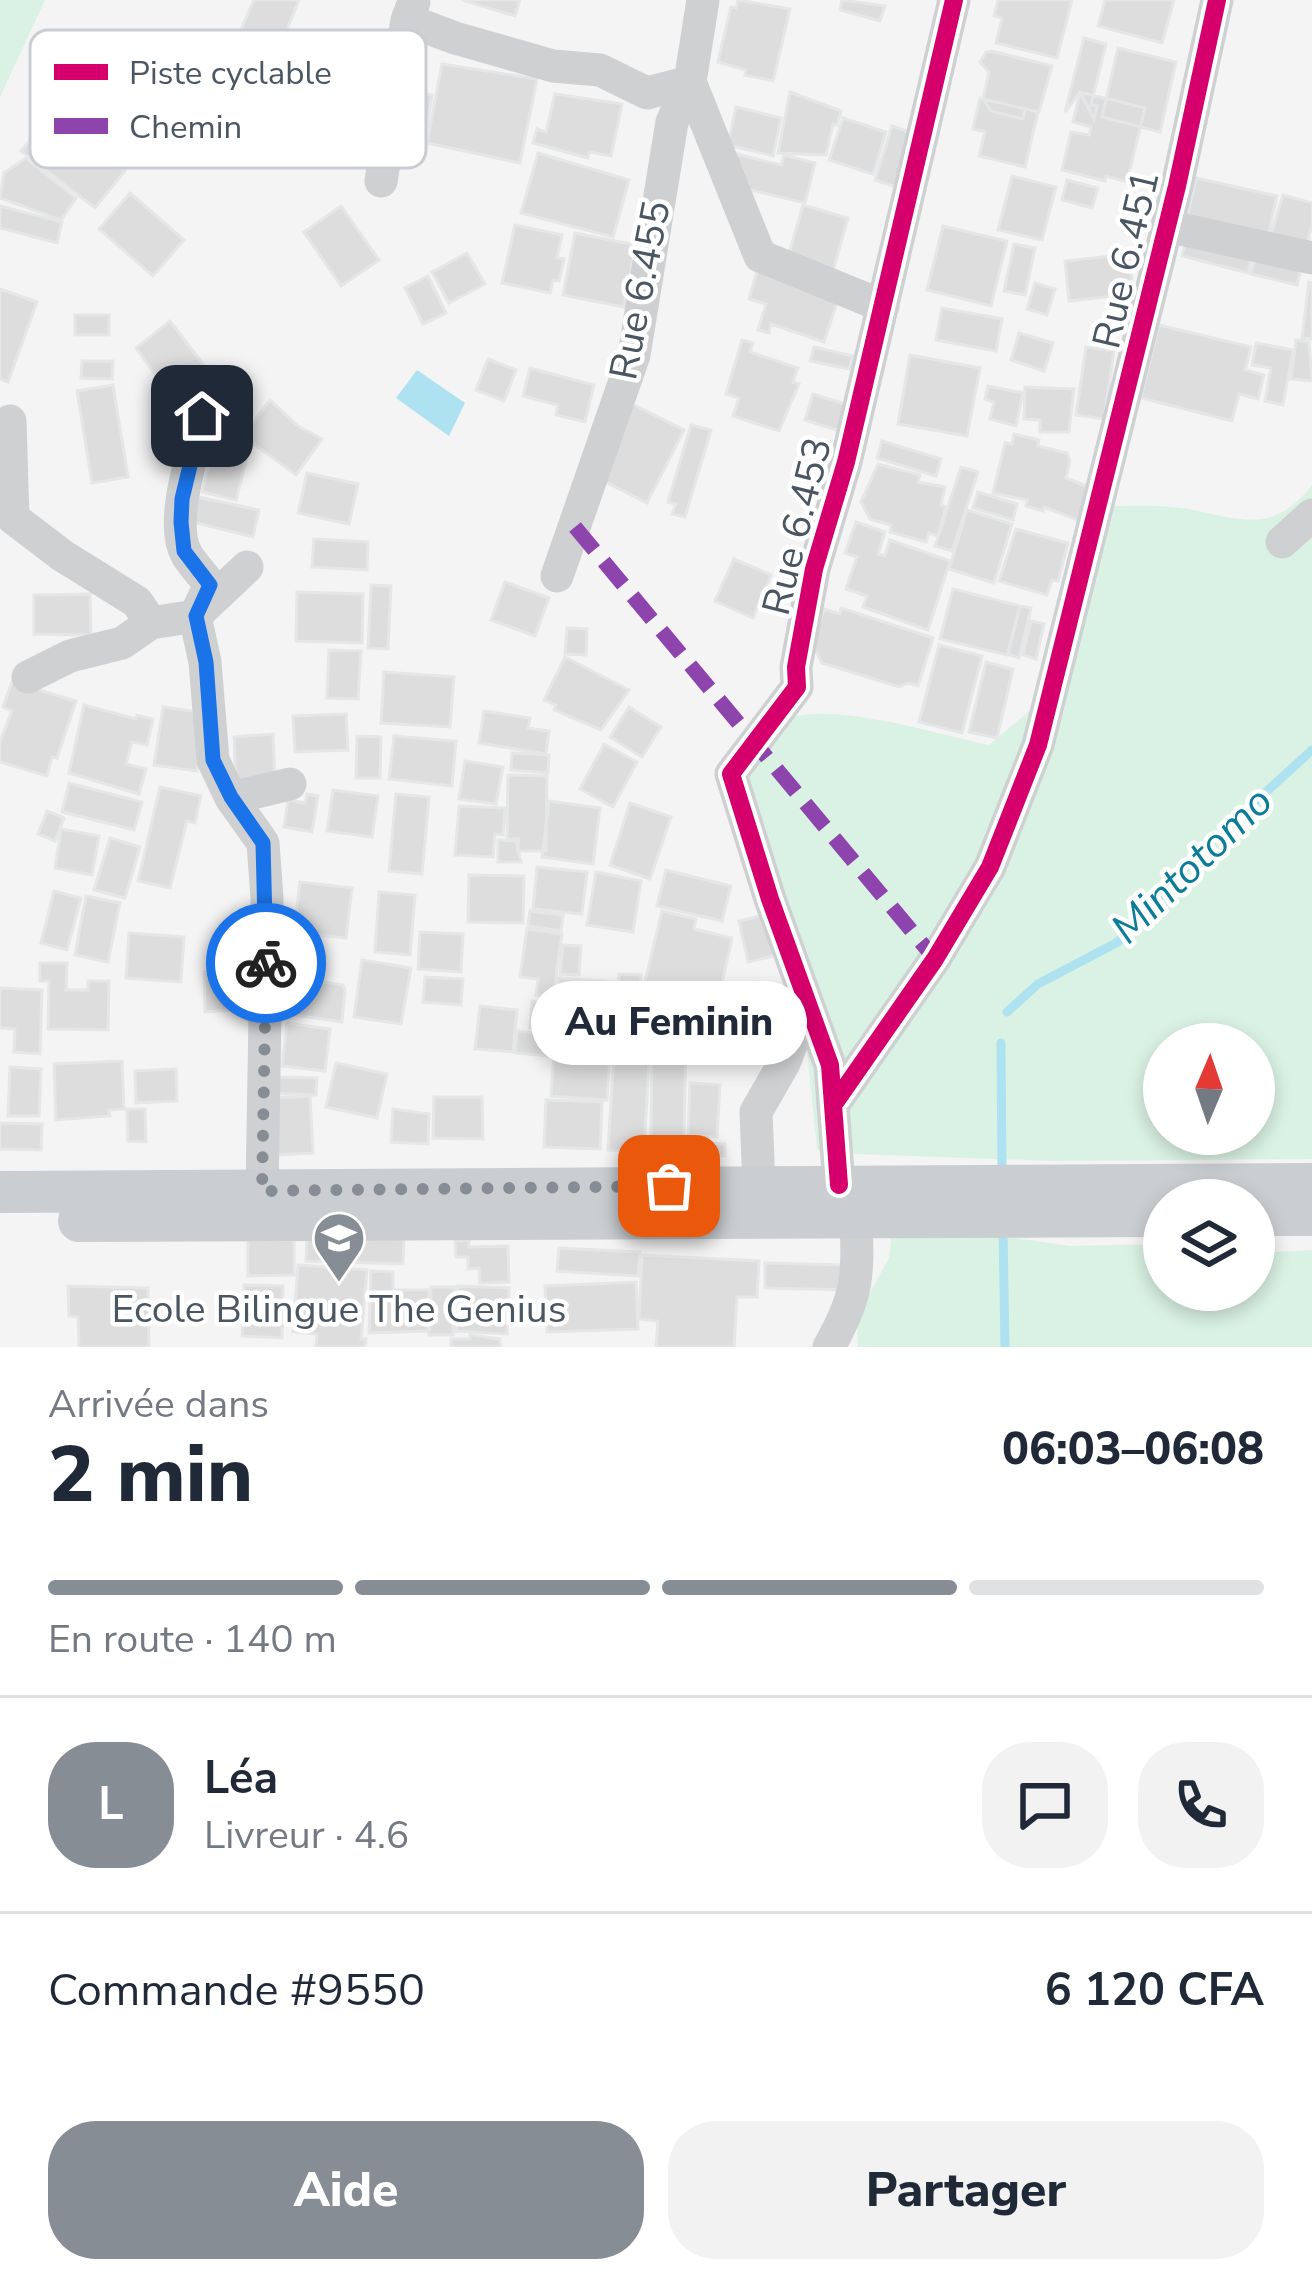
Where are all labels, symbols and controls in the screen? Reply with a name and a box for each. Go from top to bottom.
legend [30,30,426,168]
text: Piste cyclable [129,51,332,96]
text: Chemin [129,105,242,150]
street label: Rue 6.451 [1080,165,1173,354]
street label: Rue 6.455 [597,196,684,384]
pin [151,365,253,467]
icon: home [169,383,235,449]
street label: Rue 6.453 [750,432,845,621]
water label: Mintotomo [1099,774,1285,957]
courier [206,903,326,1023]
icon: bike [233,930,299,996]
callout: Au Feminin [531,982,807,1066]
text: Au Feminin [565,996,773,1049]
north arrow [1143,1023,1275,1155]
map controls [1143,1023,1275,1311]
pin [618,1135,720,1237]
icon: bag [636,1153,702,1219]
button: layers [1143,1179,1275,1311]
school or university icon: Ecole Bilingue The Genius [311,1210,367,1284]
place label: Ecole Bilingue The Genius [111,1283,567,1336]
text: Arrivée dans [48,1378,269,1431]
text: 06:03–06:08 [1002,1419,1264,1480]
text: 2 min [48,1422,253,1529]
text: En route · 140 m [48,1613,337,1666]
button: chat [982,1742,1108,1868]
button: phone [1138,1742,1264,1868]
text: Léa [204,1748,278,1809]
text: L [98,1774,124,1835]
text: Livreur · 4.6 [204,1809,409,1862]
text: Commande #9550 [48,1960,425,2021]
text: 6 120 CFA [1045,1960,1264,2021]
button: Aide [48,2121,644,2259]
button: Partager [668,2121,1264,2259]

